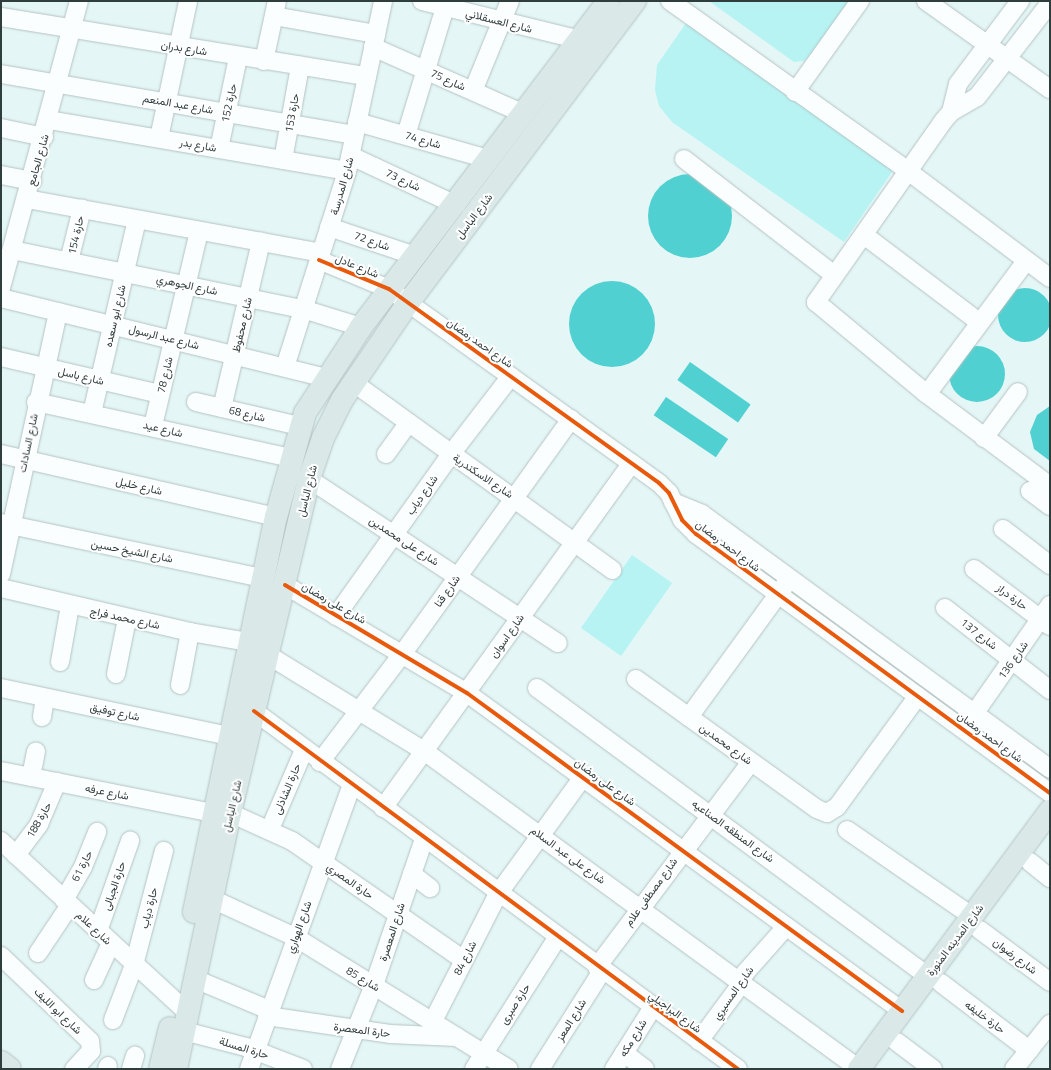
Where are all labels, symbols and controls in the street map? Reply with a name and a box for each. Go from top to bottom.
street label: شارع العسقلاني [464,6,534,36]
street label: شارع بدران [160,38,208,58]
street label: شارع 75 [428,66,468,94]
street label: حارة 152 [218,82,240,124]
street label: شارع عبد المنعم [142,91,214,117]
street label: حارة 153 [282,93,302,133]
street label: شارع 74 [403,129,443,151]
street label: شارع الجامع [24,133,52,187]
street label: شارع بدر [178,135,218,155]
street label: شارع المدرسة [327,155,357,217]
street label: شارع 73 [384,166,422,194]
street label: شارع الباسل [453,191,495,241]
street label: حارة 154 [65,214,87,256]
street label: شارع 72 [352,229,392,253]
street label: شارع عادل [333,251,381,281]
street label: شارع الجوهري [155,272,219,298]
street label: شارع ابو سعده [101,284,129,348]
street label: شارع محفوظ [229,296,255,354]
street label: شارع احمد رمضان [444,315,516,371]
street label: شارع عبد الرسول [127,322,201,352]
street label: شارع 78 [154,356,176,394]
street label: شارع باسل [57,364,105,388]
street label: شارع 68 [228,403,266,425]
street label: شارع السادات [15,412,41,474]
street label: شارع عيد [142,418,184,440]
street label: شارع الاسكندرية [450,451,516,501]
street label: شارع الباسل [294,464,320,518]
street label: شارع دياب [403,472,441,518]
street label: شارع خليل [115,474,163,498]
street label: شارع على محمدين [367,514,441,568]
street label: شارع احمد رمضان [693,517,763,575]
street label: شارع الشيخ حسين [90,537,174,565]
street label: شارع قنا [431,572,463,610]
street label: شارع على رمضان [300,579,368,627]
street label: حارة دراز [994,581,1030,613]
street label: شارع محمد فراج [89,604,161,632]
street label: شارع اسوان [487,611,527,661]
street label: شارع 137 [958,616,1000,652]
street label: شارع 136 [995,639,1031,681]
street label: شارع توفيق [89,700,141,724]
street label: شارع احمد رمضان [955,709,1025,765]
street label: شارع محمدين [697,720,755,768]
street label: شارع على رمضان [572,756,638,808]
street label: حارة الشاذلى [270,761,304,817]
street label: شارع الباسل [220,779,244,833]
street label: شارع عرفه [84,781,130,803]
street label: شارع المنطقه الصناعيه [689,797,777,865]
street label: حارة 188 [23,800,55,840]
street label: شارع على عبد السلام [528,823,608,887]
street label: حارة 61 [69,848,95,884]
street label: شارع مصطفى علام [622,855,680,929]
street label: حارة الجبالى [99,860,129,912]
street label: حارة المصري [324,860,376,902]
street label: حارة دياب [138,886,160,930]
street label: شارع الهواري [283,899,315,955]
street label: شارع المعصرة [376,901,408,963]
street label: شارع المدينه المنورة [924,902,986,978]
street label: شارع علام [74,908,114,948]
street label: شارع رضوان [990,935,1040,977]
street label: شارع 84 [451,939,479,977]
street label: شارع 85 [344,964,382,994]
street label: شارع المسيري [710,964,756,1022]
street label: حارة صبرى [497,981,533,1027]
street label: شارع ابو الليف [31,985,85,1037]
street label: شارع البراجيلي [646,988,704,1036]
street label: شارع المعز [553,997,589,1043]
street label: حارة خليفه [962,998,1008,1036]
street label: شارع مكه [616,1017,650,1059]
street label: حارة المعصرة [333,1020,391,1040]
street label: حارة المسلة [218,1034,270,1062]

